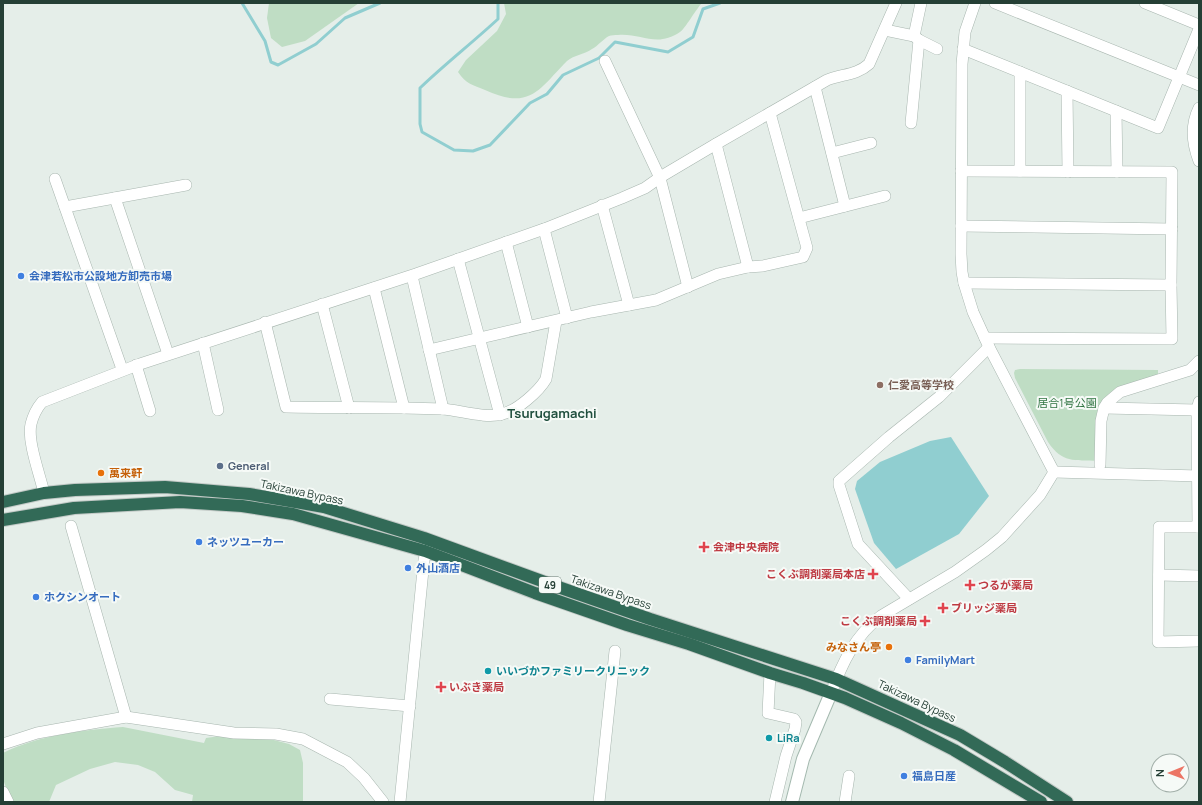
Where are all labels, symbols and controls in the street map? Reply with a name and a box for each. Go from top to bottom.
place label: 会津若松市公設地方卸売市場 [29,268,172,283]
marker: 会津若松市公設地方卸売市場 [16,271,26,281]
place label: 仁愛高等学校 [888,377,954,392]
marker: 仁愛高等学校 [875,380,885,390]
park label: 居合1号公園 [1037,395,1097,410]
district label: Tsurugamachi [507,404,597,422]
place label: General [228,458,270,473]
marker: General [215,461,225,471]
place label: 萬来軒 [109,465,142,480]
marker: 萬来軒 [96,468,106,478]
street label: Takizawa Bypass [259,475,345,508]
place label: ネッツユーカー [207,534,284,549]
marker: ネッツユーカー [194,537,204,547]
place label: 会津中央病院 [713,539,779,554]
marker: 会津中央病院 [698,541,710,553]
place label: 外山酒店 [416,560,460,575]
marker: 外山酒店 [403,563,413,573]
place label: こくぶ調剤薬局本店 [766,566,865,581]
marker: こくぶ調剤薬局本店 [868,569,878,579]
street label: Takizawa Bypass [569,571,654,612]
road number: 49 [539,577,561,593]
place label: つるが薬局 [978,577,1033,592]
marker: つるが薬局 [965,580,975,590]
place label: ホクシンオート [44,589,121,604]
marker: ホクシンオート [31,592,41,602]
place label: ブリッジ薬局 [951,600,1017,615]
marker: ブリッジ薬局 [938,603,948,613]
place label: こくぶ調剤薬局 [840,613,917,628]
marker: こくぶ調剤薬局 [920,616,930,626]
place label: みなさん亭 [826,639,881,654]
marker: みなさん亭 [884,642,894,652]
place label: FamilyMart [916,652,975,667]
marker: FamilyMart [903,655,913,665]
place label: いいづかファミリークリニック [496,663,650,678]
marker: いいづかファミリークリニック [483,666,493,676]
street label: Takizawa Bypass [876,676,959,725]
place label: いぶき薬局 [449,679,504,694]
marker: いぶき薬局 [436,682,446,692]
place label: LiRa [777,730,800,745]
marker: LiRa [764,733,774,743]
north arrow [1150,753,1190,793]
place label: 福島日産 [912,768,956,783]
text: N [1152,769,1167,777]
marker: 福島日産 [899,771,909,781]

